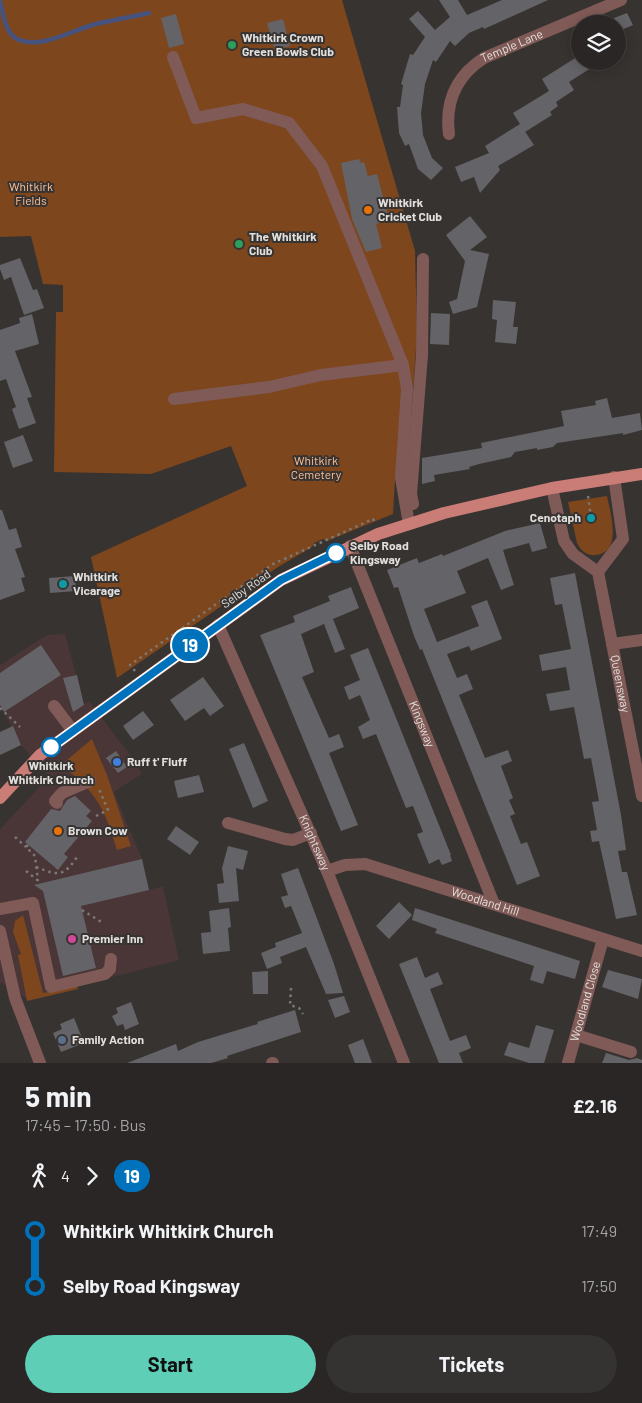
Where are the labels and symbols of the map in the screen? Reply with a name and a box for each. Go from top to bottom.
street label: Temple Lane [478,26,545,65]
place label: Whitkirk Crown Green Bowls Club [242,30,334,58]
marker: Whitkirk Crown Green Bowls Club [226,39,238,51]
park label: Whitkirk Fields [9,179,53,207]
place label: Whitkirk Cricket Club [378,195,442,223]
marker: Whitkirk Cricket Club [362,204,374,216]
place label: The Whitkirk Club [249,229,317,257]
marker: The Whitkirk Club [233,238,245,250]
park label: Whitkirk Cemetery [291,453,342,481]
place label: Cenotaph [530,510,581,524]
marker: Cenotaph [585,512,597,524]
place label: Selby Road Kingsway [350,538,409,566]
marker: Selby Road Kingsway [326,543,346,563]
street label: Selby Road [218,566,273,610]
place label: Whitkirk Vicarage [73,569,121,597]
marker: Whitkirk Vicarage [57,578,69,590]
line badge: 19 [168,629,212,661]
street label: Queensway [608,654,634,714]
street label: Kingsway [407,699,438,749]
marker: Whitkirk Whitkirk Church [41,737,61,757]
place label: Ruff t' Fluff [127,754,187,768]
marker: Ruff t' Fluff [111,756,123,768]
place label: Whitkirk Whitkirk Church [8,758,94,786]
street label: Knightsway [297,812,334,873]
place label: Brown Cow [68,823,128,837]
marker: Brown Cow [52,825,64,837]
street label: Woodland Hill [450,884,521,918]
place label: Premier Inn [82,931,143,945]
marker: Premier Inn [66,933,78,945]
street label: Woodland Close [566,959,602,1043]
place label: Family Action [72,1032,144,1046]
marker: Family Action [56,1034,68,1046]

